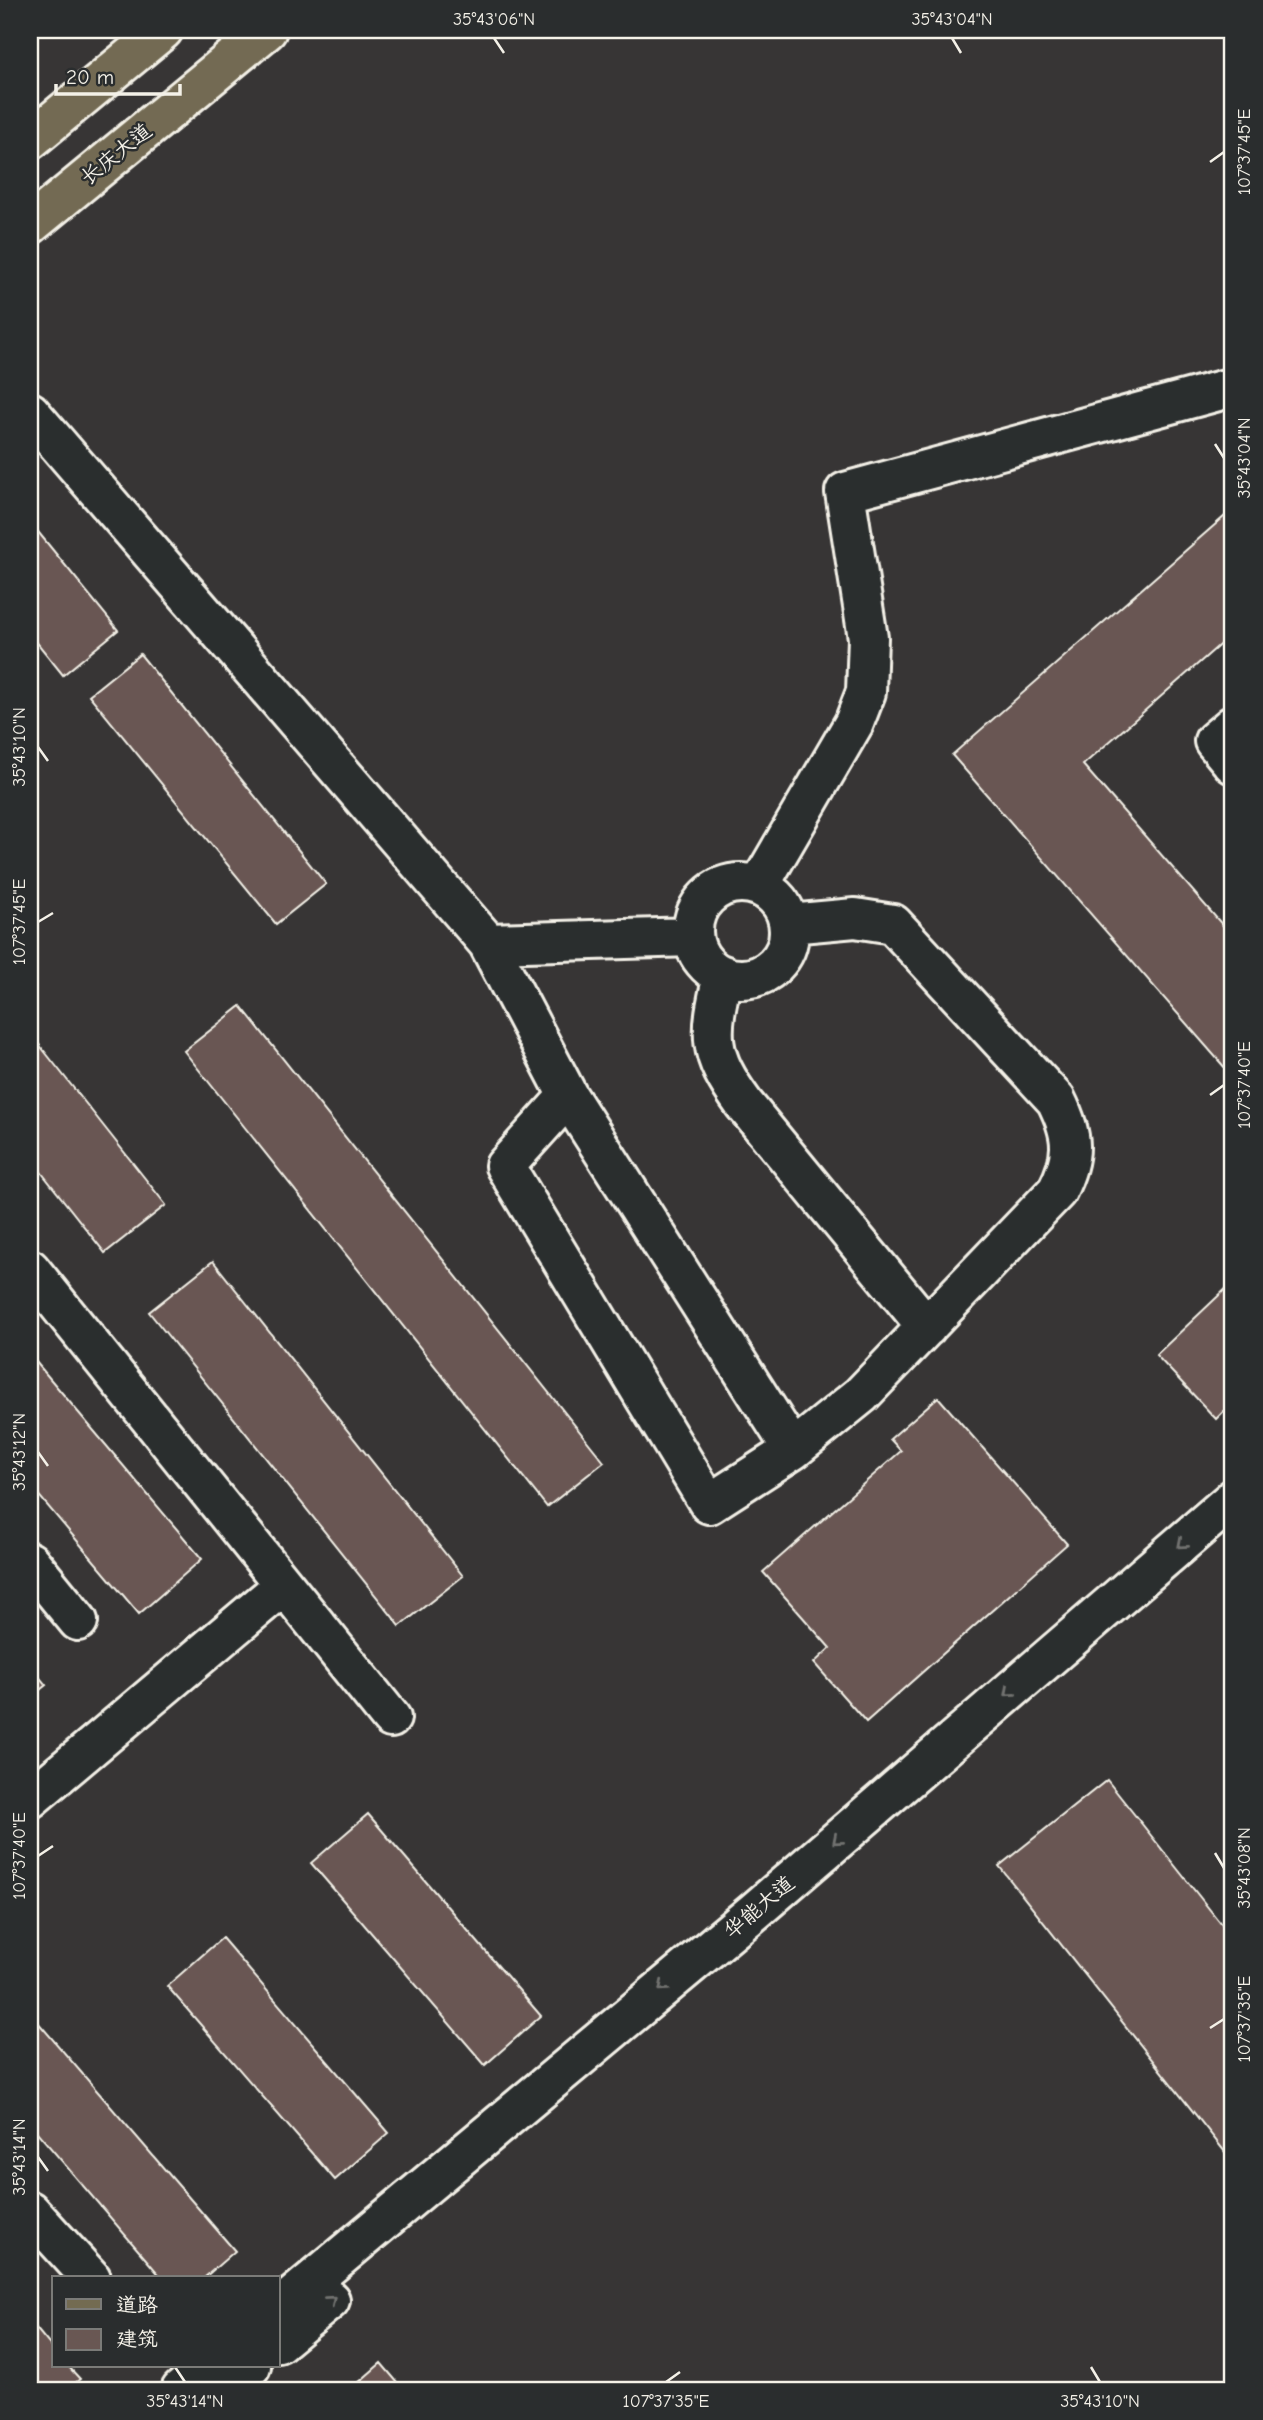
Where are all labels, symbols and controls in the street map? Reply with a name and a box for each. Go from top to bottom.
text: 35°43'06"N [453,9,535,30]
text: 35°43'04"N [911,9,993,30]
scale bar [56,52,180,96]
text: 20 m [66,65,114,89]
text: 107°37'45"E [1234,109,1255,195]
street label: 长庆大道 [76,118,156,190]
text: 35°43'04"N [1234,417,1255,499]
text: 35°43'10"N [9,707,30,787]
text: 107°37'45"E [9,879,30,965]
text: 107°37'40"E [1234,1041,1255,1129]
text: 35°43'12"N [9,1413,30,1491]
one-way arrow [1177,1536,1190,1548]
one-way arrow [1005,1684,1018,1696]
text: 107°37'40"E [9,1812,30,1900]
text: 35°43'08"N [1234,1827,1255,1909]
one-way arrow [832,1832,845,1844]
street label: 华能大道 [719,1871,799,1943]
text: 107°37'35"E [1234,1975,1255,2062]
one-way arrow [659,1979,671,1992]
text: 35°43'14"N [9,2118,30,2196]
legend [52,2276,280,2368]
text: 道路 [116,2293,158,2317]
one-way arrow [323,2295,335,2308]
text: 建筑 [116,2327,158,2351]
text: 35°43'14"N [146,2391,224,2412]
text: 107°37'35"E [623,2391,710,2412]
text: 35°43'10"N [1060,2391,1140,2412]

